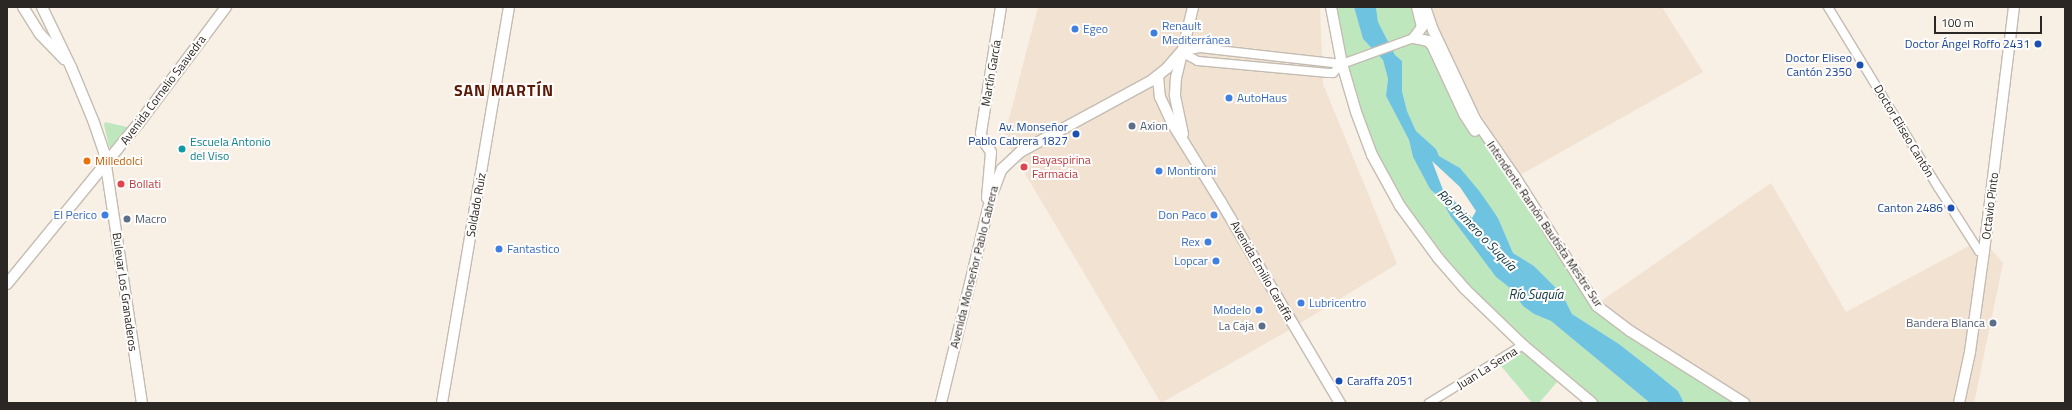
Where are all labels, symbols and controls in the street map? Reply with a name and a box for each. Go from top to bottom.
scale bar [1936,8,2044,34]
text: 100 m [1941,13,1974,32]
place label: Renault Mediterránea [1162,19,1230,47]
place label: Egeo [1083,22,1108,36]
marker: Egeo [1070,24,1080,34]
marker: Renault Mediterránea [1149,28,1159,38]
street label: Avenida Cornelio Saavedra [117,32,209,148]
place label: Doctor Ángel Roffo 2431 [1905,37,2030,51]
street label: Martín García [978,39,1004,107]
marker: Doctor Ángel Roffo 2431 [2033,39,2043,49]
place label: Doctor Eliseo Cantón 2350 [1785,51,1852,79]
marker: Doctor Eliseo Cantón 2350 [1855,60,1865,70]
district label: SAN MARTÍN [454,80,554,100]
street label: Doctor Eliseo Cantón [1871,82,1937,180]
place label: AutoHaus [1237,91,1287,105]
marker: AutoHaus [1224,93,1234,103]
place label: Axion [1140,119,1168,133]
place label: Av. Monseñor Pablo Cabrera 1827 [968,120,1068,148]
marker: Axion [1127,121,1137,131]
marker: Av. Monseñor Pablo Cabrera 1827 [1071,129,1081,139]
place label: Escuela Antonio del Viso [190,135,271,163]
street label: Intendente Ramón Bautista Mestre Sur [1484,138,1606,310]
marker: Escuela Antonio del Viso [177,144,187,154]
place label: Bayaspirina Farmacia [1032,153,1091,181]
place label: Milledolci [95,154,143,168]
marker: Milledolci [82,156,92,166]
marker: Bayaspirina Farmacia [1019,162,1029,172]
place label: Montironi [1167,164,1216,178]
marker: Montironi [1154,166,1164,176]
street label: Soldado Ruiz [463,172,489,238]
street label: Octavio Pinto [1979,172,2001,240]
place label: Bollati [129,177,161,191]
marker: Bollati [116,179,126,189]
street label: Avenida Monseñor Pablo Cabrera [947,184,1001,350]
water label: Río Primero o Suquía [1434,186,1520,274]
place label: Canton 2486 [1878,201,1943,215]
marker: Canton 2486 [1946,203,1956,213]
place label: El Perico [54,208,97,222]
place label: Don Paco [1158,208,1206,222]
marker: El Perico [100,210,110,220]
marker: Don Paco [1209,210,1219,220]
place label: Macro [135,212,167,226]
marker: Macro [122,214,132,224]
street label: Avenida Emilio Caraffa [1227,218,1297,324]
street label: Bulevar Los Granaderos [110,232,140,352]
place label: Rex [1181,235,1200,249]
marker: Rex [1203,237,1213,247]
place label: Fantastico [507,242,559,256]
marker: Fantastico [494,244,504,254]
place label: Lopcar [1174,254,1208,268]
marker: Lopcar [1211,256,1221,266]
water label: Río Suquía [1509,286,1563,302]
place label: Lubricentro [1309,296,1366,310]
marker: Lubricentro [1296,298,1306,308]
place label: Modelo [1213,303,1251,317]
marker: Modelo [1254,305,1264,315]
place label: Bandera Blanca [1906,316,1985,330]
marker: Bandera Blanca [1988,318,1998,328]
place label: La Caja [1218,319,1254,333]
marker: La Caja [1257,321,1267,331]
street label: Juan La Serna [1454,344,1520,392]
place label: Caraffa 2051 [1347,374,1413,388]
marker: Caraffa 2051 [1334,376,1344,386]

